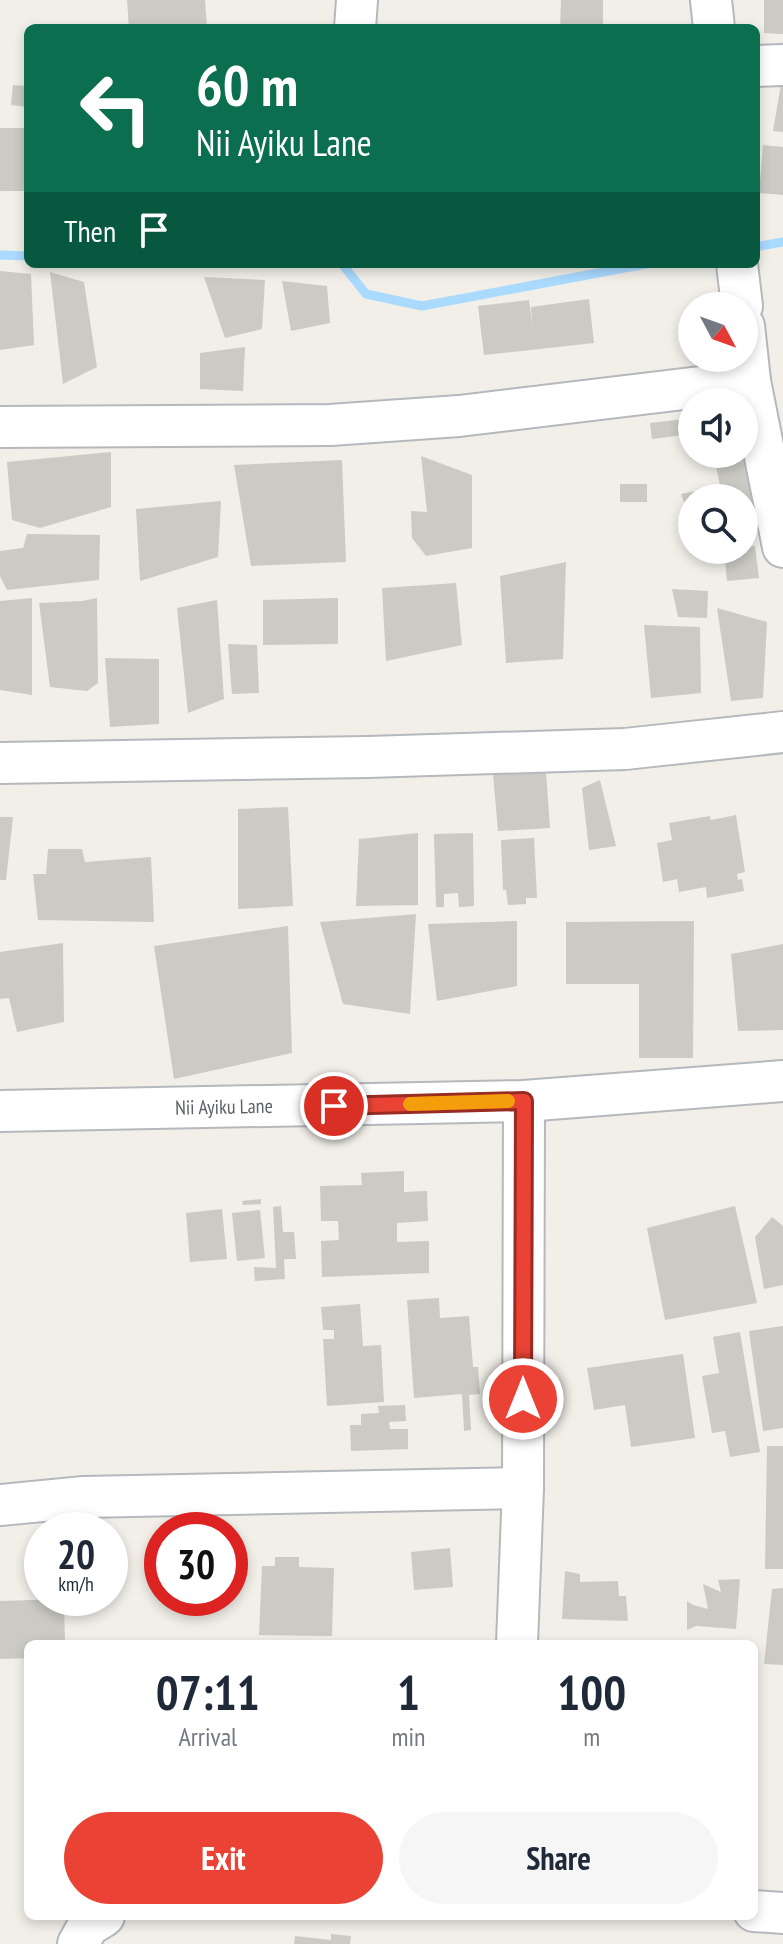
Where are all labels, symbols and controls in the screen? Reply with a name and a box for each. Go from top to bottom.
text: 60 m [196,49,298,121]
icon: left [64,56,168,160]
text: Nii Ayiku Lane [196,119,372,166]
icon: arrive [132,208,176,252]
text: Then [64,211,116,250]
north arrow [678,292,758,372]
map controls [678,292,758,564]
button: sound [678,388,758,468]
button: search [678,484,758,564]
pin [300,1072,368,1140]
icon: arrive [312,1084,356,1128]
street label: Nii Ayiku Lane [175,1093,273,1121]
position arrow [481,1357,565,1441]
speed limit sign: 30 [144,1512,248,1616]
text: 20 [57,1528,95,1580]
text: km/h [58,1571,94,1597]
text: 07:11 [156,1661,260,1723]
text: 1 [397,1661,420,1723]
text: 100 [557,1661,626,1723]
text: Arrival [178,1720,237,1753]
text: min [391,1720,425,1753]
text: m [583,1720,600,1753]
button: Exit [64,1812,383,1904]
button: Share [399,1812,718,1904]

